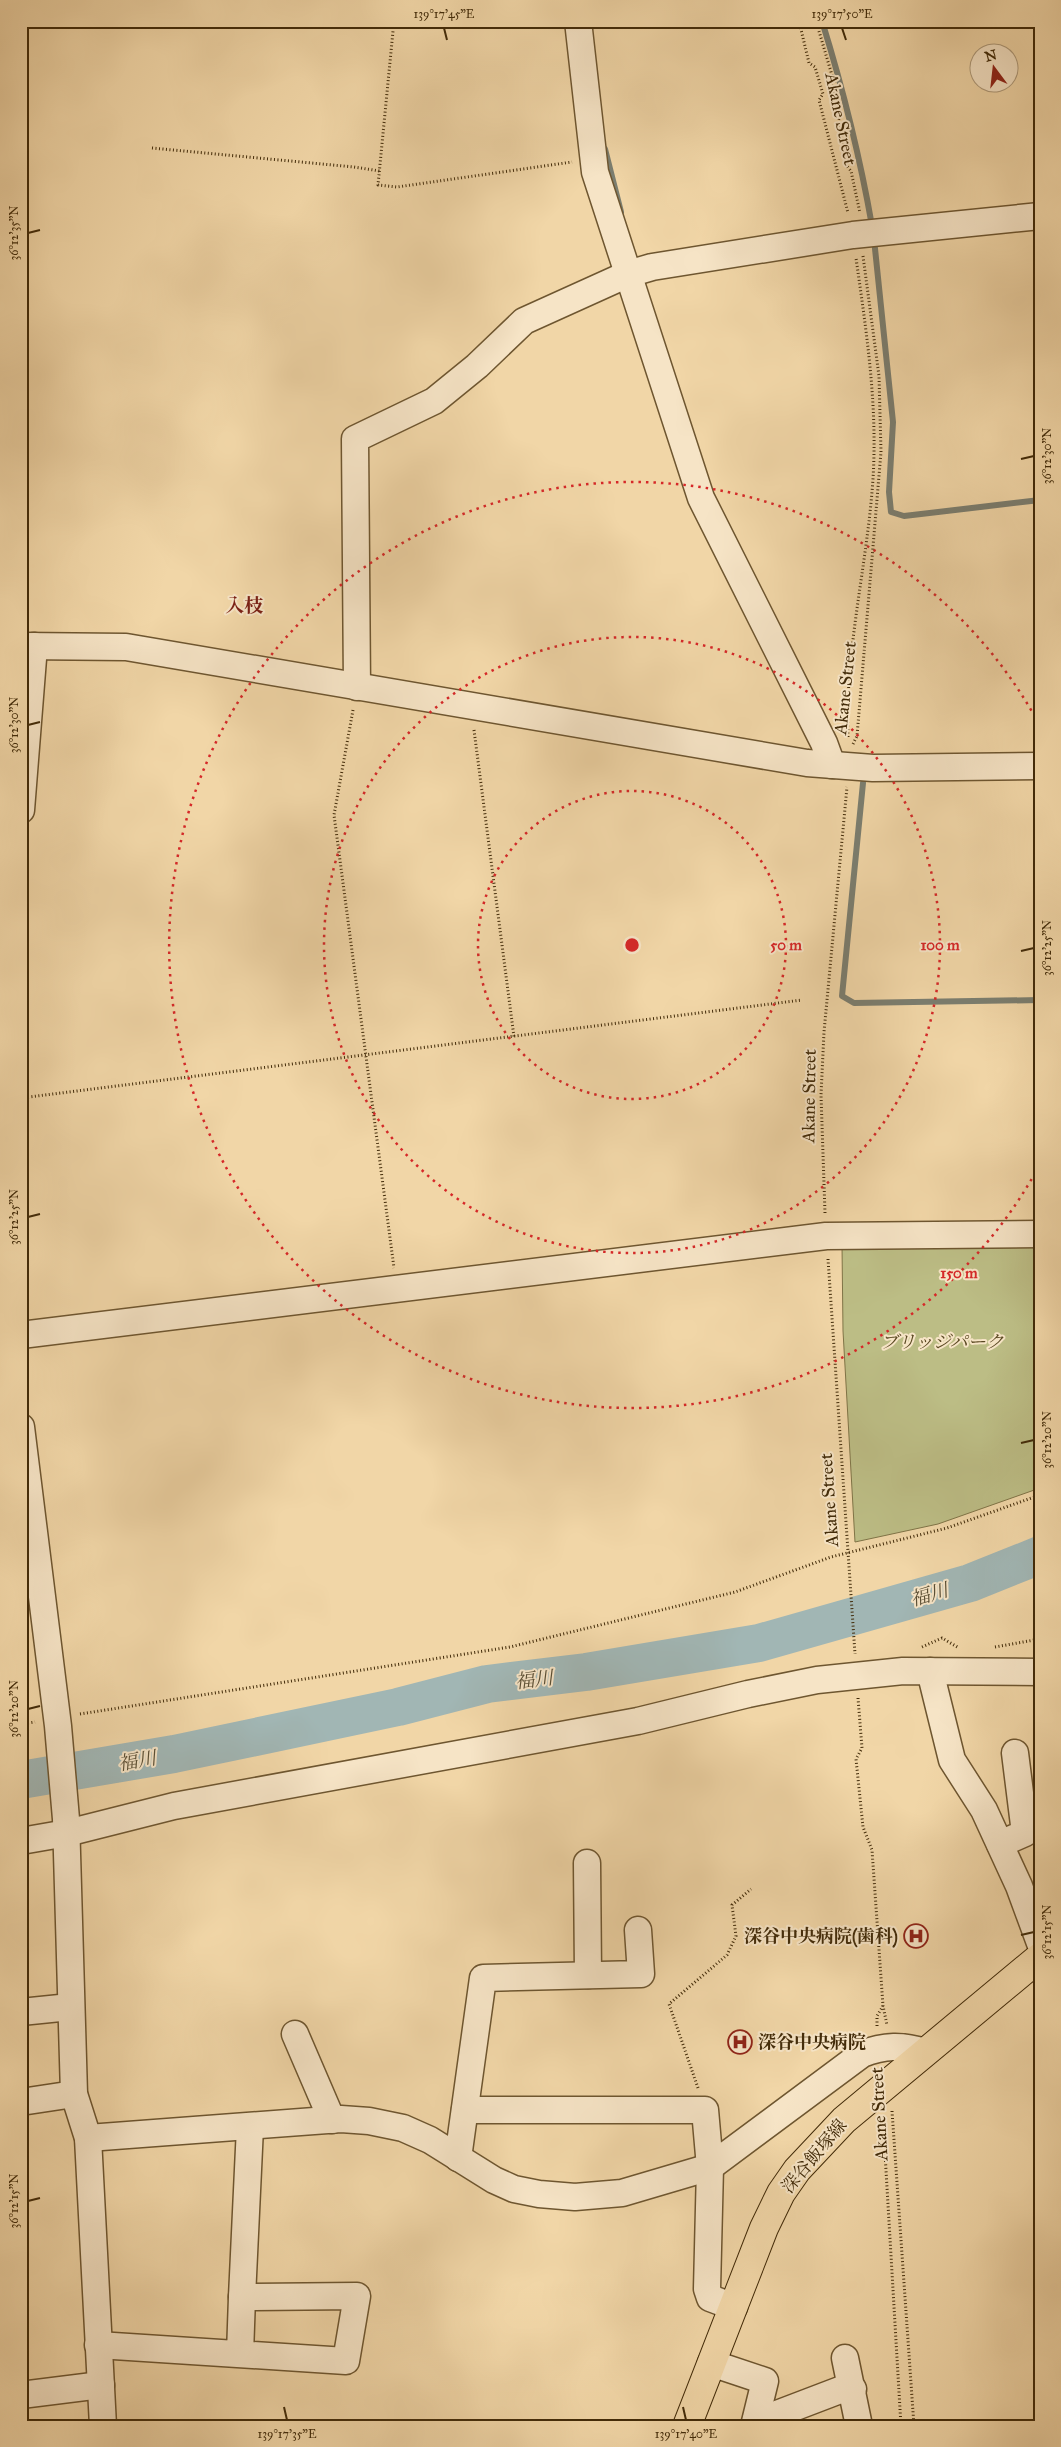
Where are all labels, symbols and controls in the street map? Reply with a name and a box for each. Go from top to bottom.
text: 139°17'45"E [414,7,475,21]
text: 139°17'50"E [811,7,873,21]
north arrow [968,42,1018,92]
text: N [983,46,999,66]
street label: Akane Street [820,70,862,168]
text: 36°12'35"N [7,205,21,261]
text: 36°12'30"N [1040,428,1054,484]
district label: 入枝 [225,594,263,617]
street label: Akane Street [829,640,861,737]
text: 36°12'30"N [7,697,21,753]
text: 36°12'25"N [1040,920,1054,976]
centre of rings [623,936,641,954]
text: 50 m [770,936,802,954]
text: 100 m [920,936,960,954]
street label: Akane Street [797,1048,821,1144]
text: 36°12'25"N [7,1189,21,1245]
text: 150 m [940,1264,978,1282]
park label: ブリッジパーク [880,1331,1004,1353]
text: 36°12'20"N [1040,1411,1054,1469]
street label: Akane Street [815,1452,843,1549]
water label: 福川 [908,1578,952,1611]
water label: 福川 [514,1666,556,1693]
text: 36°12'20"N [7,1680,21,1738]
water label: 福川 [116,1746,160,1775]
text: 36°12'15"N [1040,1905,1054,1959]
hospital icon: 深谷中央病院(歯科) [903,1923,929,1949]
place label: 深谷中央病院(歯科) [744,1925,898,1948]
hospital icon: 深谷中央病院 [727,2029,753,2055]
place label: 深谷中央病院 [758,2031,866,2053]
street label: Akane Street [866,2066,892,2162]
street label: 深谷飯塚線 [777,2114,851,2198]
text: 36°12'15"N [7,2174,21,2228]
text: 139°17'35"E [257,2427,317,2441]
text: 139°17'40"E [655,2427,718,2441]

